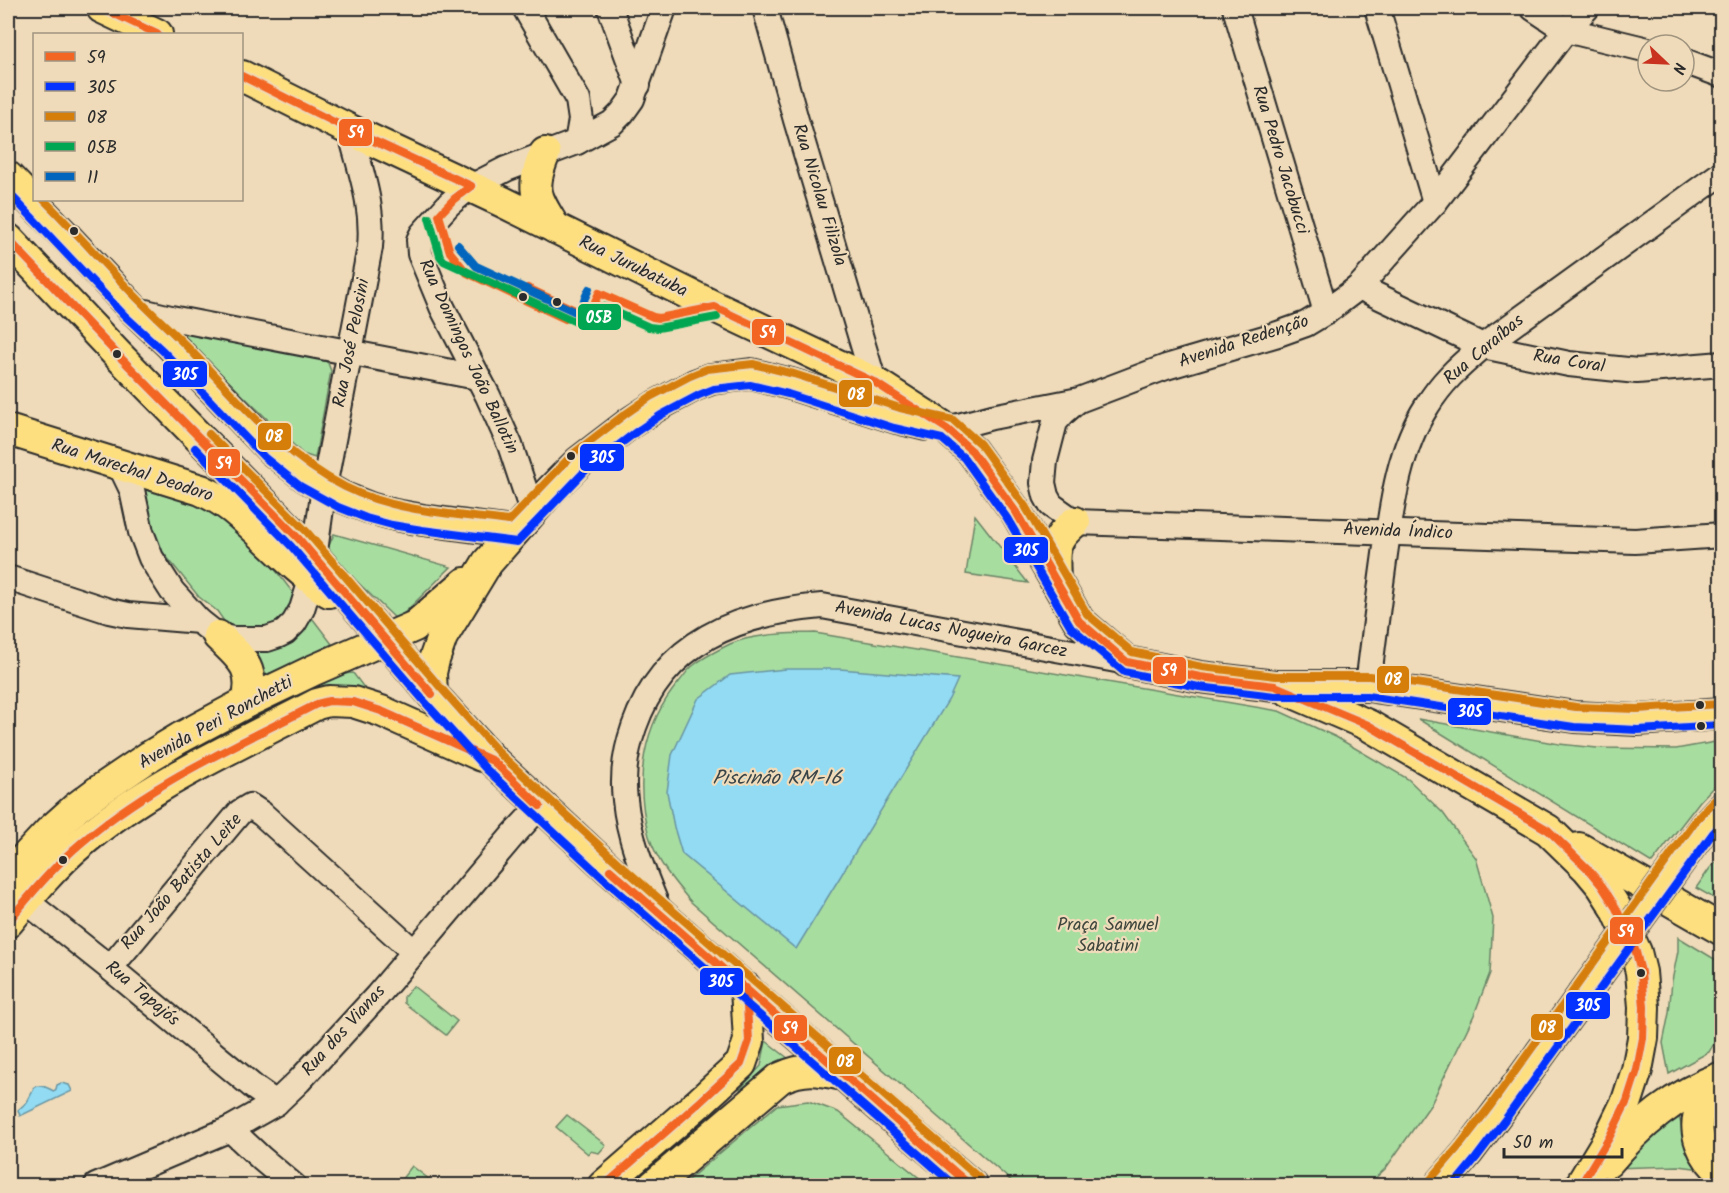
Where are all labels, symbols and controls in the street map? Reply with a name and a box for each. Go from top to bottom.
legend [33,33,243,201]
north arrow [1636,33,1696,93]
text: 59 [87,44,106,73]
text: N [1665,59,1692,78]
text: 305 [87,74,117,103]
street label: Rua Pedro Jacobucci [1244,82,1317,239]
text: 08 [87,104,107,133]
line badge: 59 [338,118,373,147]
street label: Rua Nicolau Filizola [784,120,854,270]
text: 59 [347,121,364,146]
text: 05B [87,134,117,163]
text: 11 [87,164,98,193]
unlabelled marker [68,225,80,237]
street label: Rua Jurubatuba [574,228,692,306]
street label: Rua Domingos João Ballotin [410,255,526,459]
street label: Rua José Pelosini [325,276,379,410]
unlabelled marker [517,291,529,303]
unlabelled marker [551,296,563,308]
line badge: 05B [577,303,622,331]
text: 05B [586,306,612,331]
street label: Avenida Redenção [1175,307,1313,377]
street label: Rua Caraíbas [1437,307,1531,393]
line badge: 59 [751,318,785,346]
text: 59 [759,321,776,346]
street label: Rua Coral [1531,342,1608,382]
unlabelled marker [111,348,123,360]
line badge: 305 [162,360,208,388]
text: 305 [171,363,199,388]
line badge: 08 [838,379,873,408]
text: 08 [847,383,865,408]
line badge: 08 [257,422,292,451]
text: 08 [265,425,283,450]
street label: Rua Marechal Deodoro [47,431,217,511]
line badge: 305 [579,443,625,472]
text: 305 [588,446,616,471]
line badge: 59 [207,448,241,477]
unlabelled marker [565,450,577,462]
text: 59 [215,452,232,477]
street label: Avenida Índico [1343,516,1453,548]
line badge: 305 [1003,536,1049,564]
text: 305 [1012,539,1040,564]
street label: Avenida Lucas Nogueira Garcez [832,593,1070,667]
line badge: 59 [1152,656,1187,685]
text: 59 [1160,659,1177,684]
line badge: 08 [1376,665,1410,694]
street label: Avenida Peri Ronchetti [133,668,299,778]
text: 08 [1384,668,1402,693]
line badge: 305 [1447,697,1492,726]
unlabelled marker [1694,699,1706,711]
text: 305 [1456,700,1484,725]
unlabelled marker [1695,720,1707,732]
water label: Piscinão RM-16 [712,763,843,795]
street label: Rua João Batista Leite [114,807,250,957]
unlabelled marker [57,854,69,866]
park label: Praça Samuel Sabatini [1057,911,1159,961]
line badge: 59 [1609,916,1644,945]
text: 59 [1617,920,1634,945]
street label: Rua Tapajós [98,954,186,1034]
line badge: 305 [699,967,744,996]
unlabelled marker [1635,967,1647,979]
text: 305 [707,970,735,995]
street label: Rua dos Vianas [295,978,393,1083]
line badge: 305 [1565,991,1611,1020]
text: 305 [1574,994,1602,1019]
line badge: 08 [1530,1013,1564,1041]
line badge: 59 [773,1014,808,1042]
text: 08 [1538,1016,1556,1041]
text: 59 [781,1017,798,1042]
line badge: 08 [828,1046,862,1075]
text: 08 [836,1050,854,1075]
scale bar [1504,1121,1622,1159]
text: 50 m [1513,1129,1553,1158]

